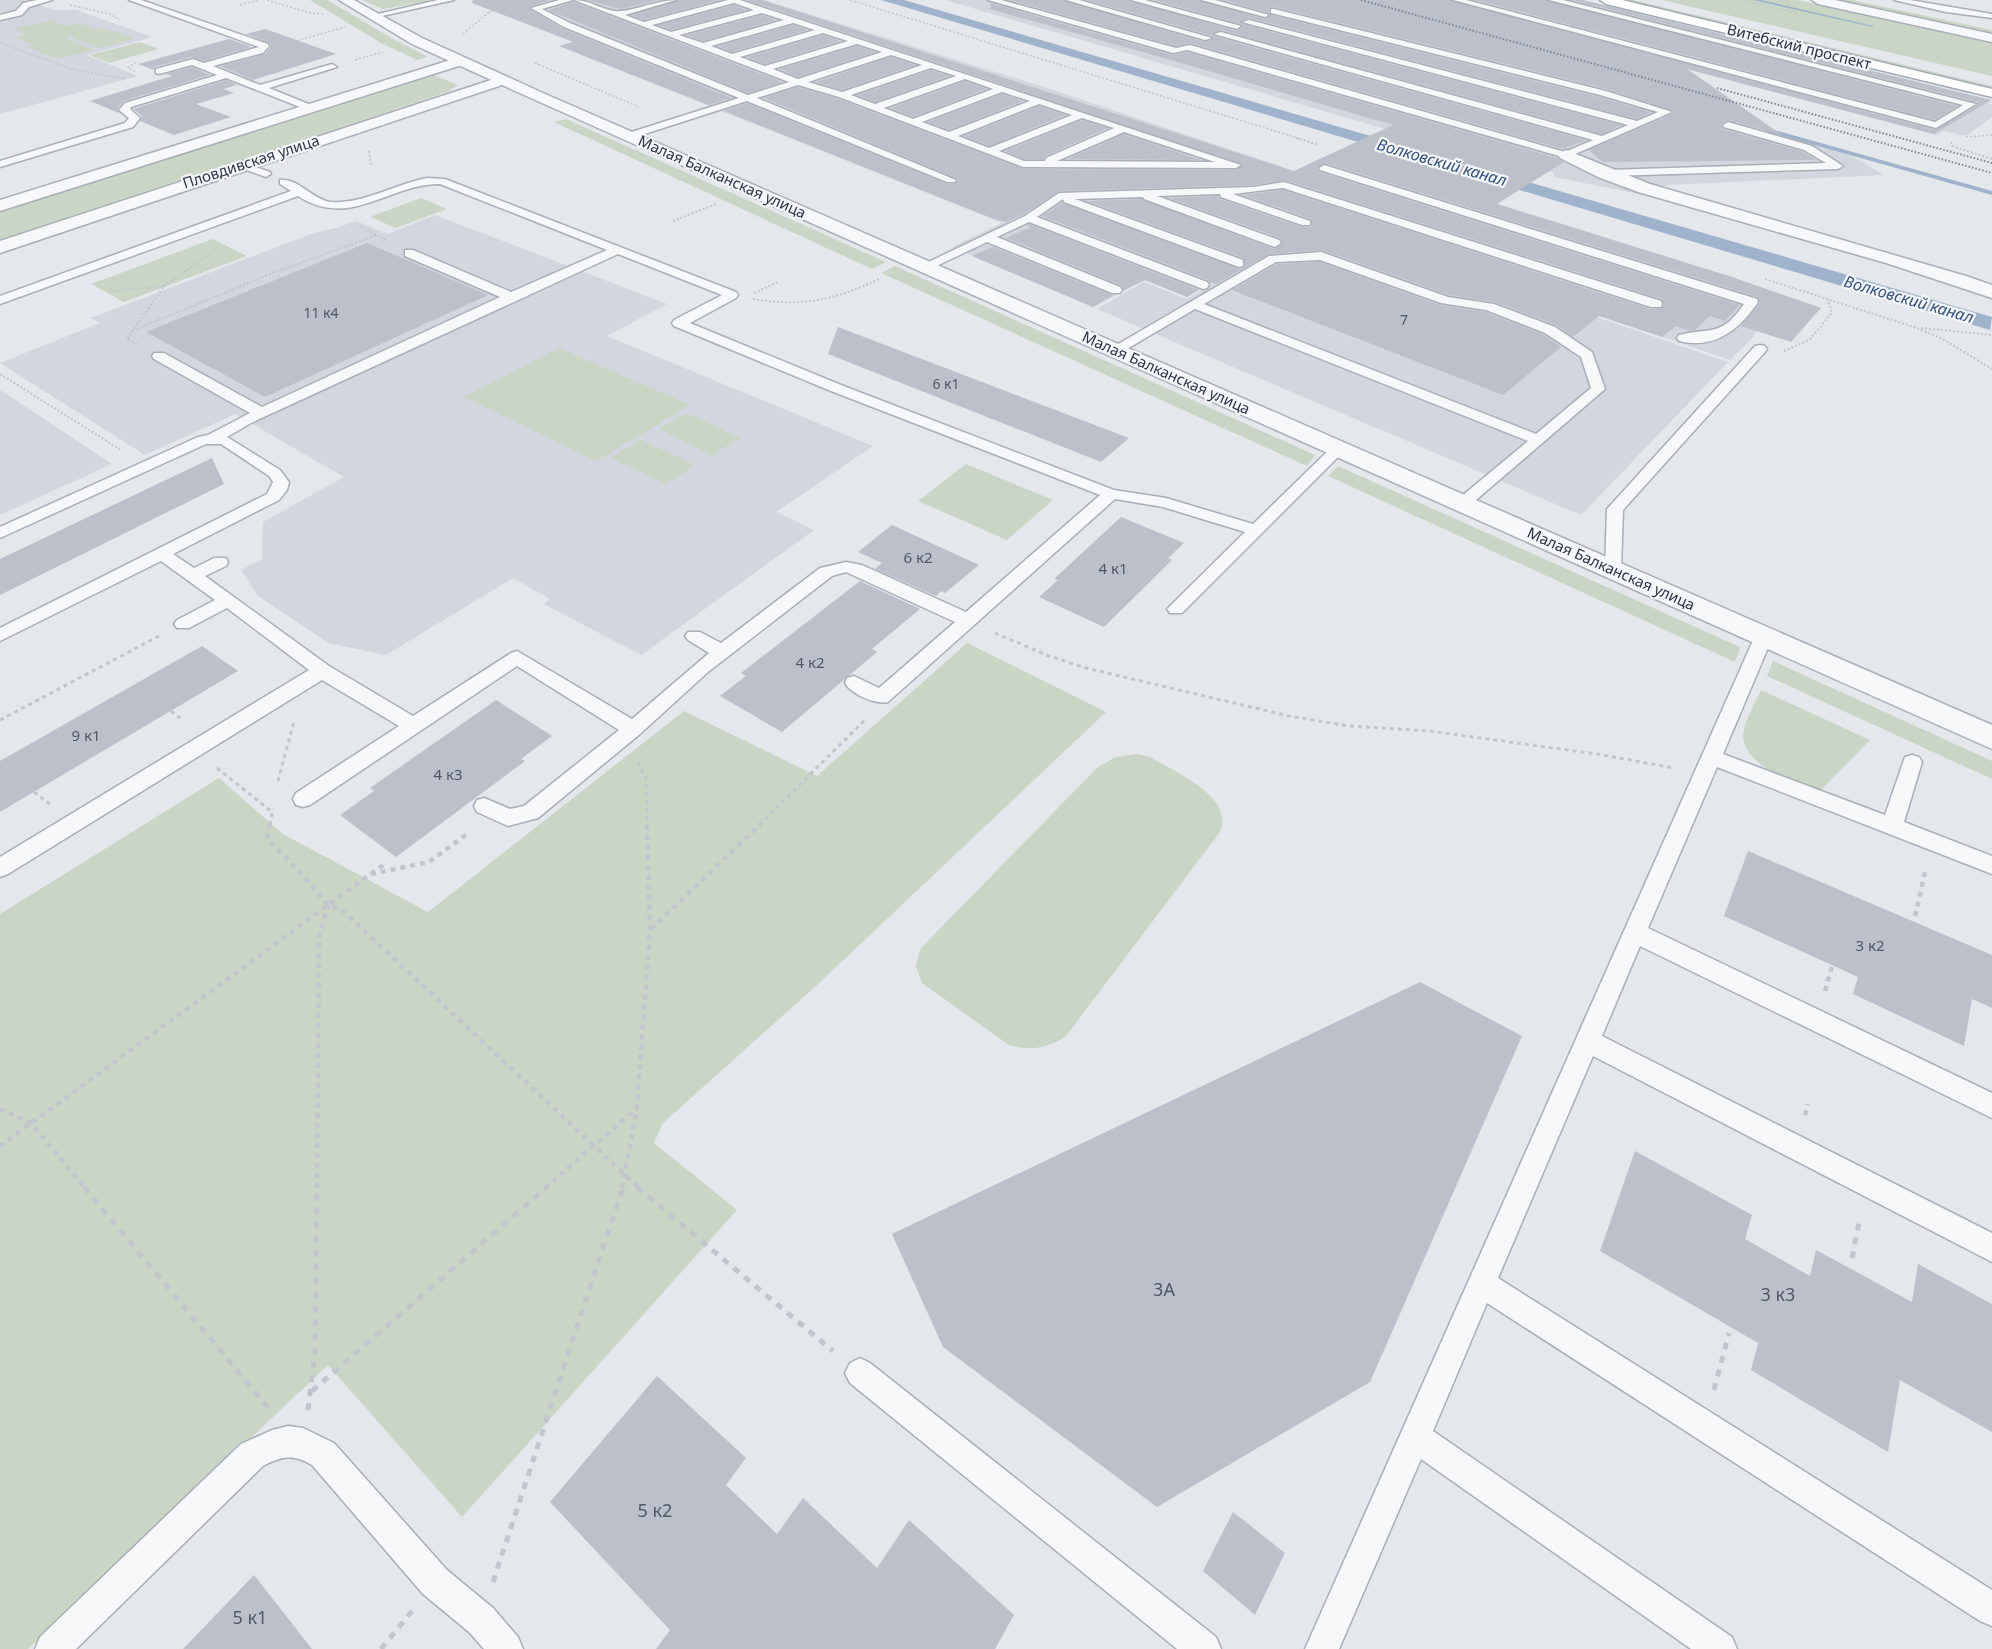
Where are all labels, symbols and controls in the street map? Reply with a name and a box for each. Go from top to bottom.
street label: Витебский проспект [1725,18,1873,74]
street label: Пловдивская улица [180,130,322,193]
street label: Малая Балканская улица [635,130,809,222]
water label: Волковский канал [1375,133,1509,191]
water label: Волковский канал [1842,270,1976,328]
house number: 11 к4 [303,303,339,322]
house number: 7 [1400,310,1408,329]
street label: Малая Балканская улица [1079,326,1253,418]
house number: 6 к1 [932,374,960,393]
street label: Малая Балканская улица [1524,522,1698,614]
house number: 6 к2 [903,547,933,567]
house number: 4 к1 [1098,558,1128,578]
house number: 4 к2 [795,652,825,672]
house number: 9 к1 [71,725,101,745]
house number: 4 к3 [433,764,463,784]
house number: 3 к2 [1855,935,1885,955]
house number: 3А [1153,1277,1175,1301]
house number: 3 к3 [1761,1282,1795,1306]
house number: 5 к2 [638,1498,672,1522]
house number: 5 к1 [233,1605,267,1629]

